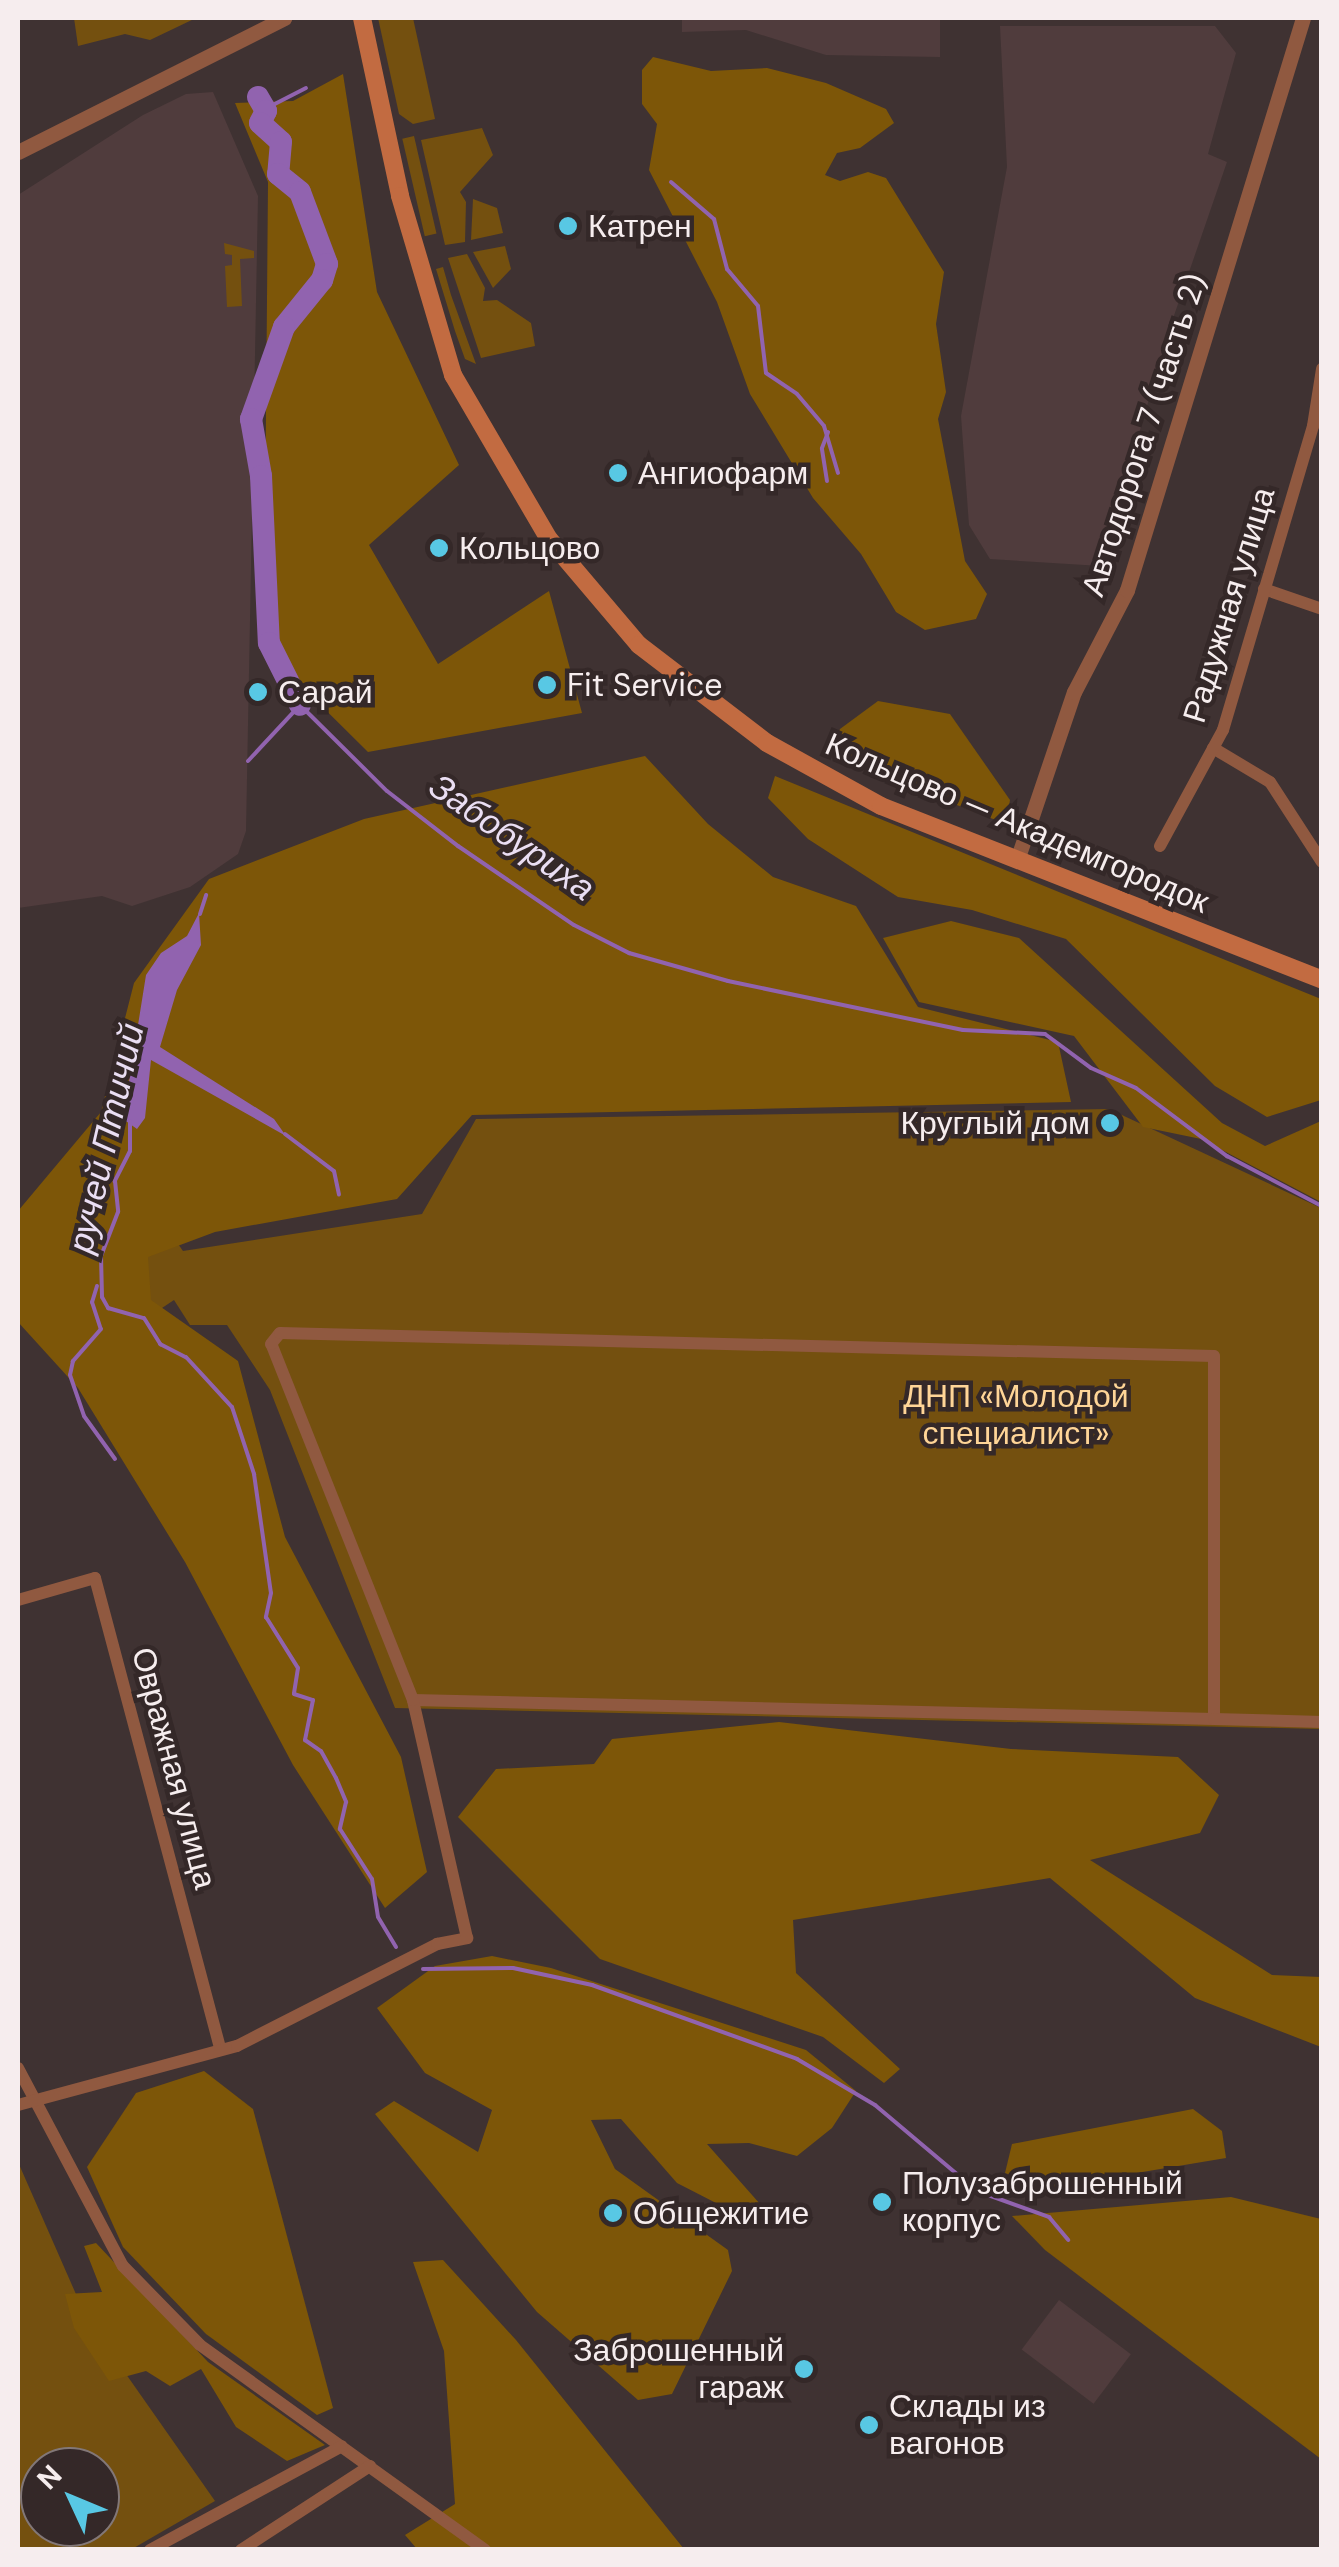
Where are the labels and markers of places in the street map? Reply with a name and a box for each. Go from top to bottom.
place label: Катрен [588,207,692,245]
marker: Катрен [557,215,579,237]
place label: Ангиофарм [638,454,808,492]
marker: Ангиофарм [607,462,629,484]
place label: Кольцово [459,529,600,567]
marker: Кольцово [428,537,450,559]
place label: Fit Service [567,666,722,704]
place label: Сарай [278,673,373,711]
marker: Fit Service [536,674,558,696]
marker: Сарай [247,681,269,703]
place label: Круглый дом [900,1104,1090,1142]
marker: Круглый дом [1099,1112,1121,1134]
place label: Полузаброшенный корпус [902,2165,1183,2240]
marker: Полузаброшенный корпус [871,2191,893,2213]
place label: Общежитие [633,2194,809,2232]
marker: Общежитие [602,2202,624,2224]
place label: Заброшенный гараж [573,2332,784,2407]
marker: Заброшенный гараж [793,2358,815,2380]
place label: Склады из вагонов [889,2388,1046,2463]
marker: Склады из вагонов [858,2414,880,2436]

